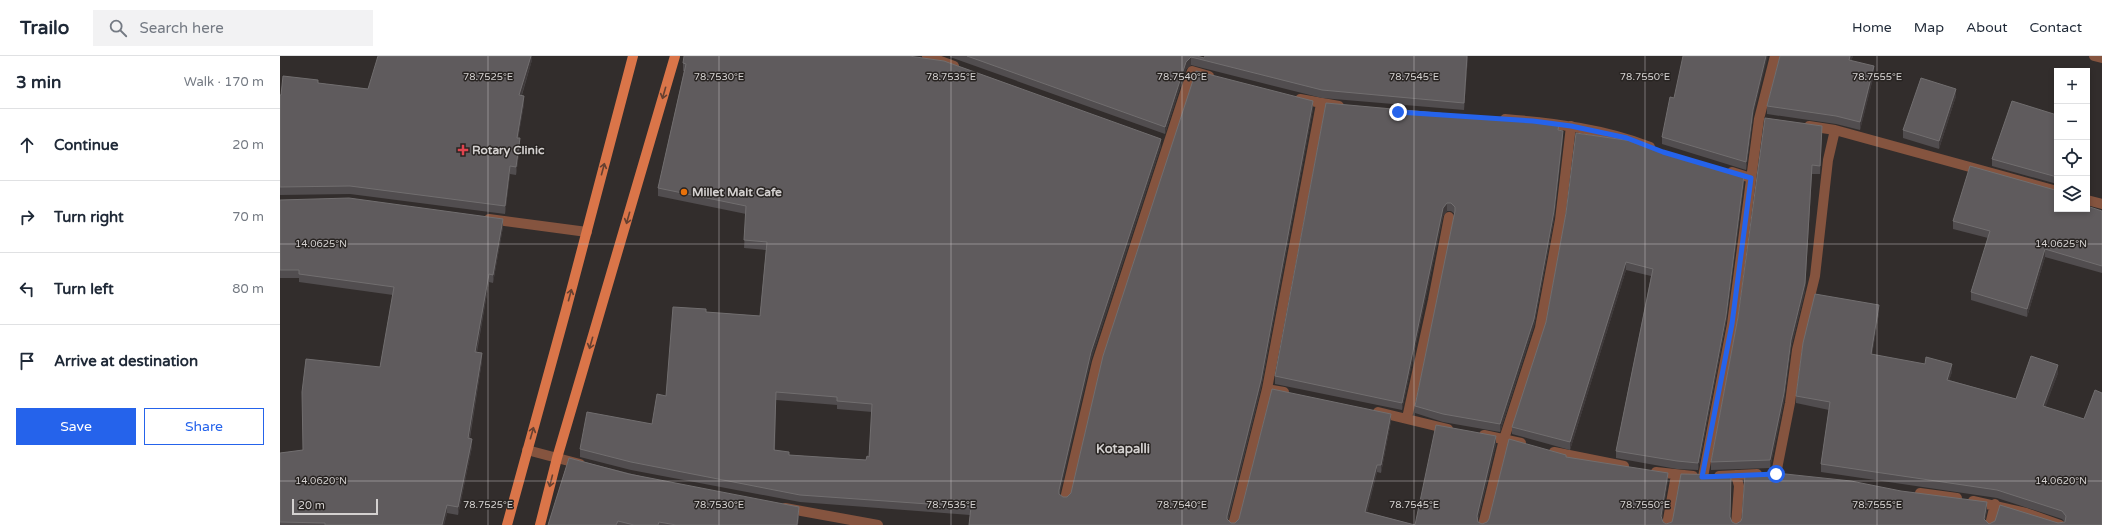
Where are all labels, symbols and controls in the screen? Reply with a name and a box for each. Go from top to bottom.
search box [93,10,373,46]
text: Trailo [20,17,69,39]
icon: search [107,17,129,39]
text: Search here [139,19,224,37]
text: Home [1852,19,1892,36]
text: Map [1914,19,1944,36]
text: About [1966,19,2008,36]
text: Contact [2030,19,2082,36]
map controls [2054,68,2090,212]
button: + [2054,68,2090,104]
text: 78.7525°E [463,71,513,83]
text: 78.7530°E [694,71,744,83]
text: 78.7535°E [926,71,976,83]
text: 78.7540°E [1157,71,1207,83]
text: 78.7545°E [1389,71,1439,83]
text: 78.7550°E [1620,71,1670,83]
text: 78.7555°E [1852,71,1902,83]
text: 3 min [16,72,61,93]
text: Walk · 170 m [184,74,264,90]
one-way arrow [660,87,667,100]
route end [1389,103,1407,121]
button: − [2054,104,2090,140]
icon: ahead [16,134,38,156]
text: Continue [54,136,118,154]
text: 20 m [232,137,264,153]
button: locate [2054,140,2090,176]
place label: Rotary Clinic [472,143,545,158]
marker: Rotary Clinic [457,144,469,156]
one-way arrow [600,163,608,176]
button: layers [2054,176,2090,212]
place label: Millet Malt Cafe [692,185,782,199]
marker: Millet Malt Cafe [679,187,689,197]
icon: right [16,206,38,228]
text: Turn right [54,208,124,226]
text: 70 m [232,209,264,225]
one-way arrow [624,211,631,224]
text: 14.0625°N [295,238,347,250]
text: 14.0625°N [2035,238,2087,250]
icon: left [16,278,38,300]
text: Turn left [54,280,114,298]
text: 80 m [232,281,264,297]
one-way arrow [567,288,575,301]
one-way arrow [587,336,594,349]
icon: arrive [16,350,38,372]
text: Arrive at destination [54,352,198,370]
button: Save [16,408,136,445]
button: Share [144,408,264,445]
one-way arrow [529,427,536,440]
district label: Kotapalli [1096,441,1150,457]
route start [1767,465,1785,483]
one-way arrow [547,474,554,487]
text: 14.0620°N [295,475,347,487]
text: 14.0620°N [2035,475,2087,487]
scale bar [292,497,378,516]
text: 20 m [298,499,325,512]
text: 78.7525°E [463,499,513,511]
text: 78.7530°E [694,499,744,511]
text: 78.7535°E [926,499,976,511]
text: 78.7540°E [1157,499,1207,511]
text: 78.7545°E [1389,499,1439,511]
text: 78.7550°E [1620,499,1670,511]
text: 78.7555°E [1852,499,1902,511]

